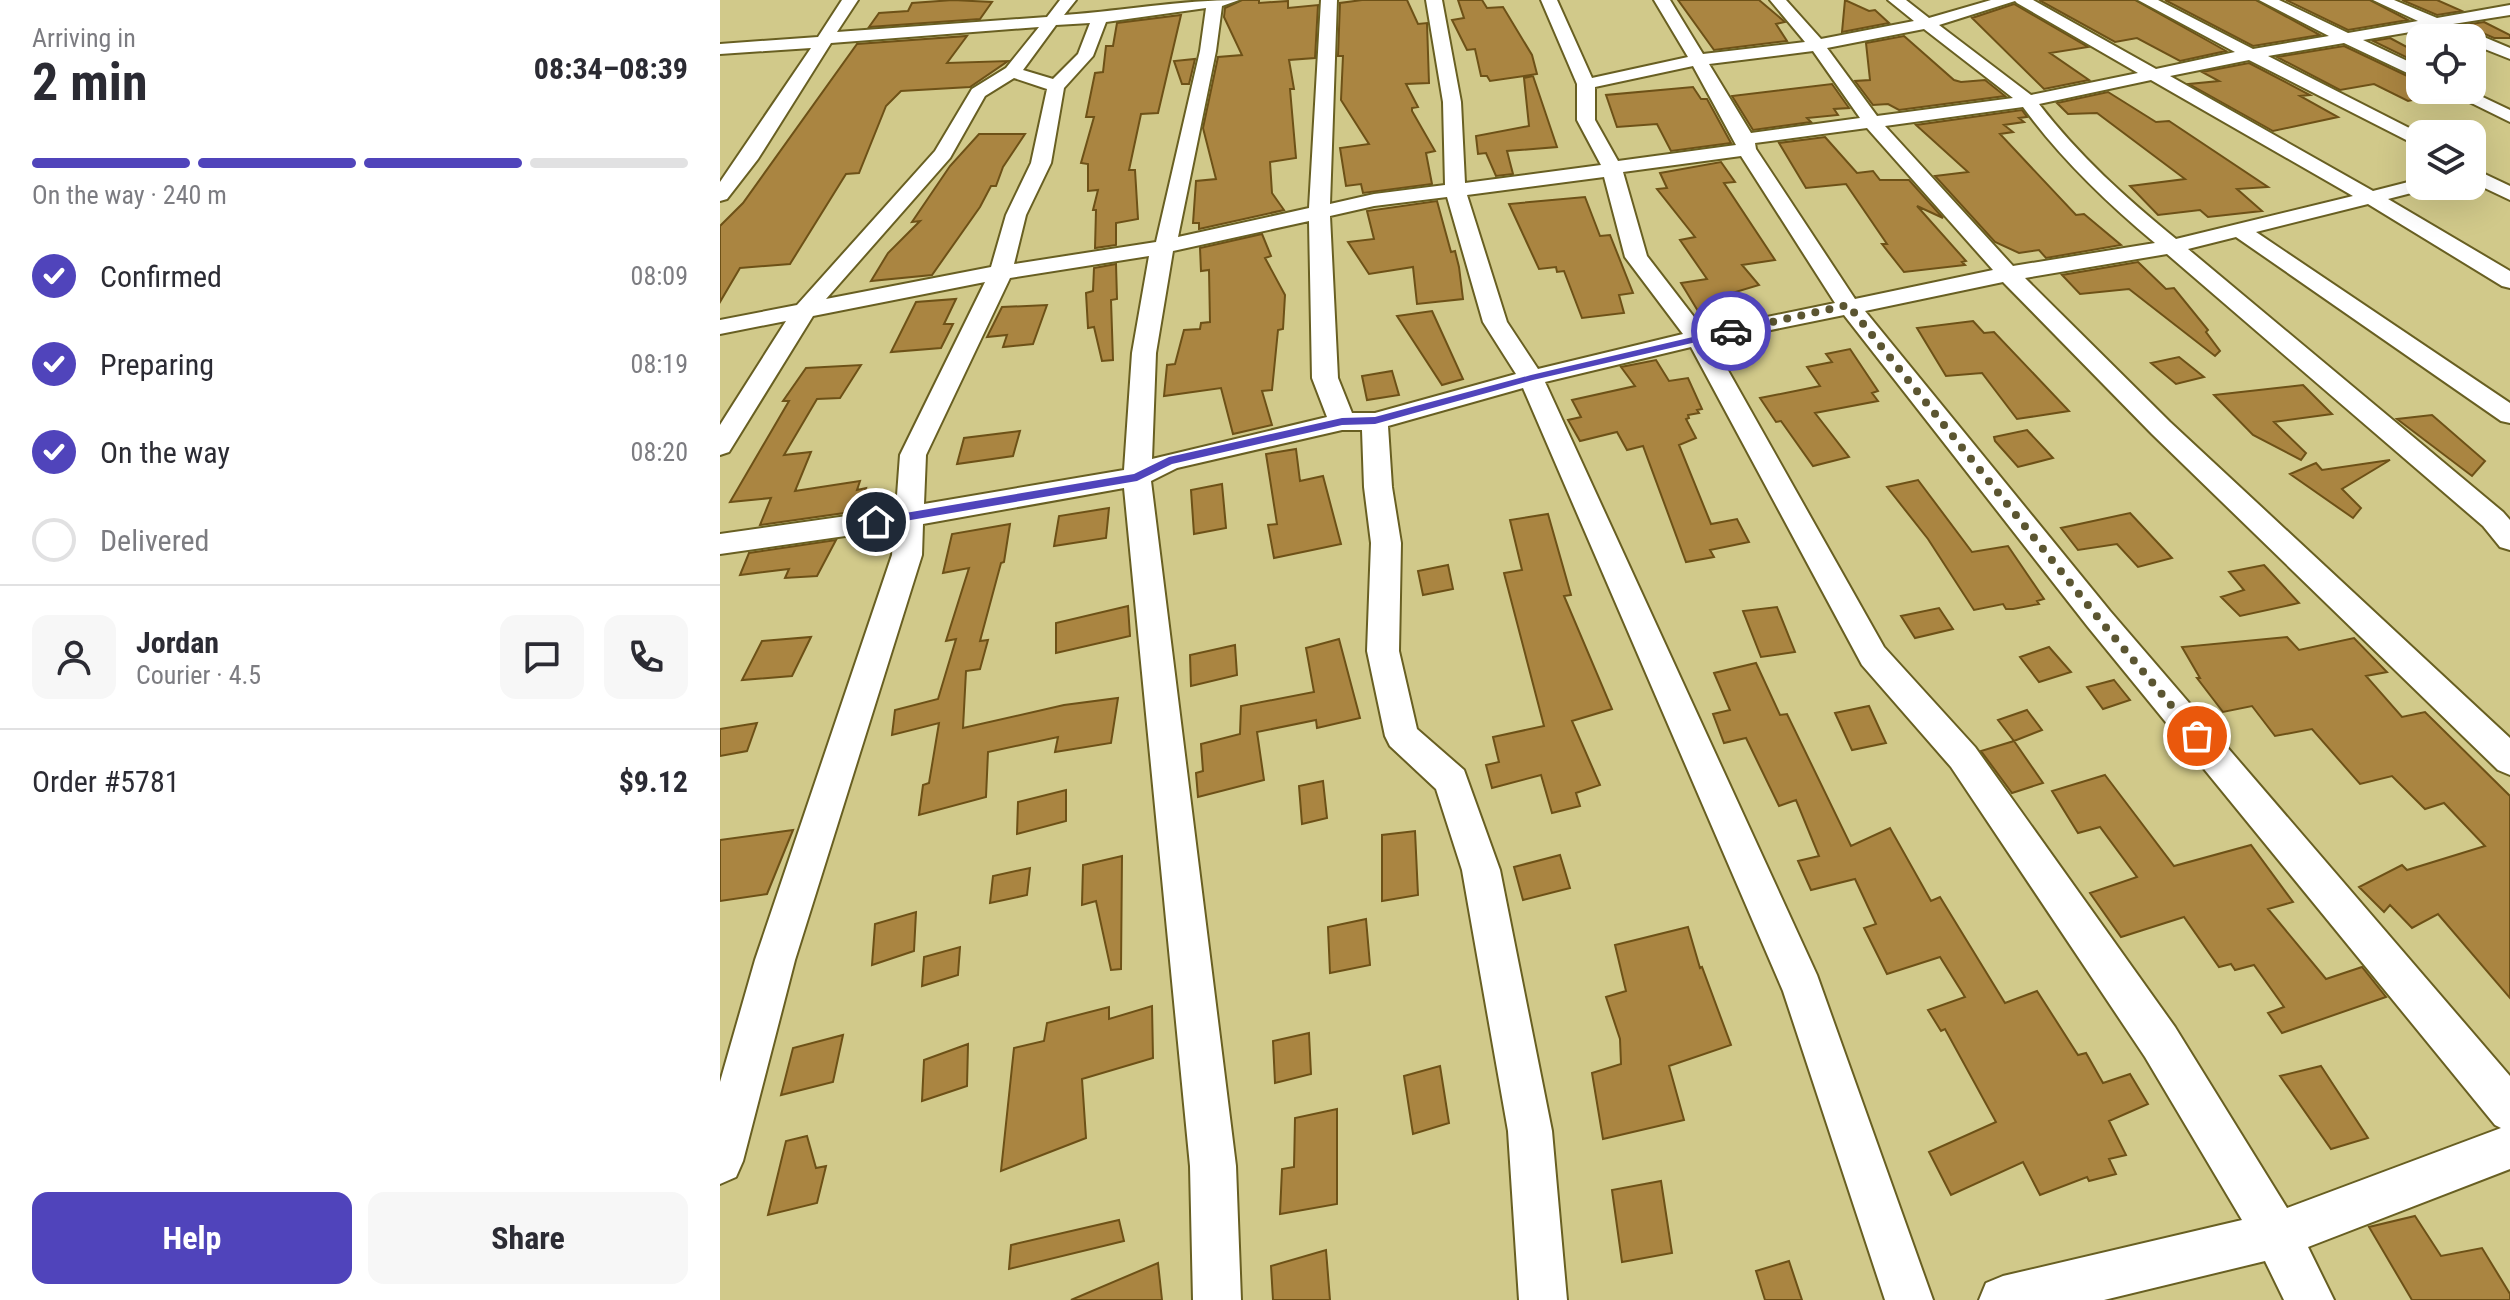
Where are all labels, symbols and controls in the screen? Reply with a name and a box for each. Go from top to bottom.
text: Arriving in [32,23,136,53]
map controls [2406,24,2486,200]
button: locate [2406,24,2486,104]
text: 08:34–08:39 [534,51,688,86]
text: 2 min [32,52,148,113]
button: layers [2406,120,2486,200]
text: On the way · 240 m [32,180,227,210]
icon: check [32,254,76,298]
text: Confirmed [100,259,222,294]
text: 08:09 [631,261,688,291]
courier [1691,291,1771,371]
icon: car [1709,309,1753,353]
icon: check [32,342,76,386]
text: Preparing [100,347,214,382]
text: 08:19 [631,349,688,379]
icon: check [32,430,76,474]
text: On the way [100,435,230,470]
text: 08:20 [631,437,688,467]
pin [842,488,910,556]
icon: home [854,500,898,544]
text: Delivered [100,523,209,558]
button: person [32,615,116,699]
button: chat [500,615,584,699]
button: phone [604,615,688,699]
text: Jordan [136,625,219,660]
text: Courier · 4.5 [136,660,261,690]
pin [2163,702,2231,770]
icon: bag [2175,714,2219,758]
text: Order #5781 [32,764,180,799]
text: $9.12 [619,764,688,799]
button: Help [32,1192,352,1284]
button: Share [368,1192,688,1284]

